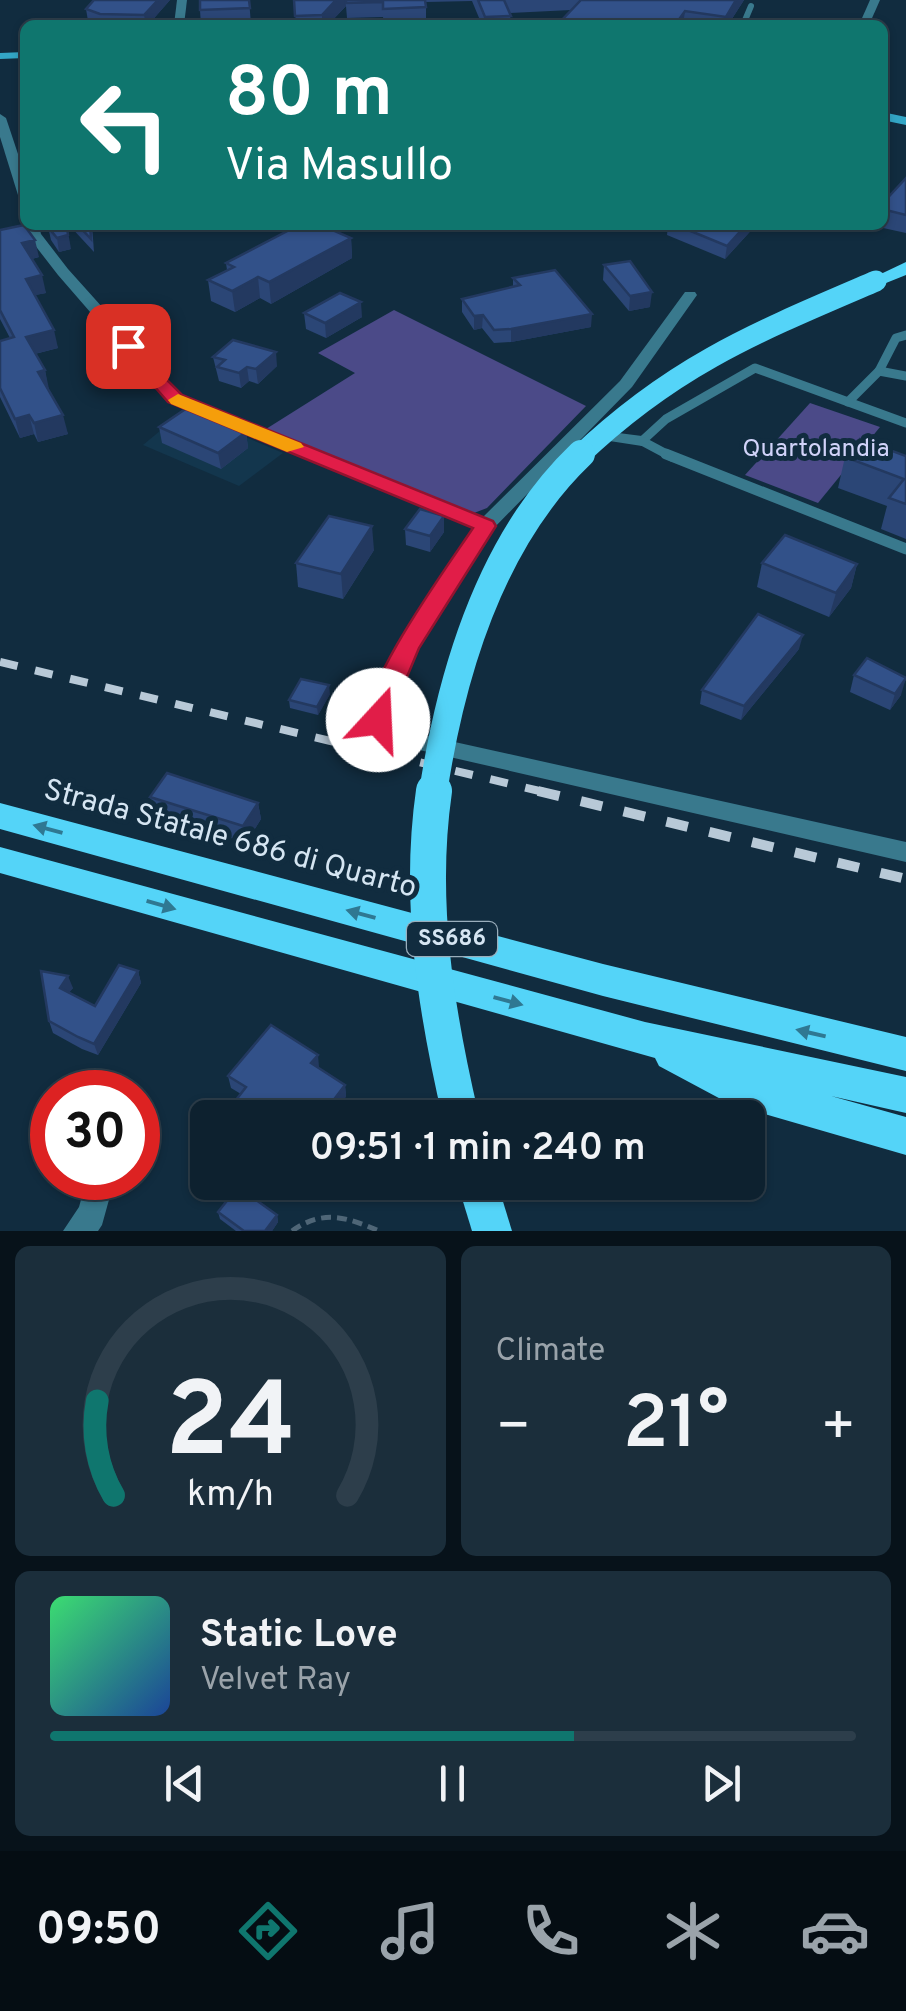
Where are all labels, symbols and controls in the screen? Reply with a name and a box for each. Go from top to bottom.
text: 80 m [225,52,393,141]
icon: left [60,60,190,190]
text: Via Masullo [225,139,453,196]
pin [86,304,171,389]
icon: arrive [101,319,156,374]
park label: Quartolandia [742,434,890,466]
position arrow [326,668,430,772]
street label: Strada Statale 686 di Quarto [40,772,420,908]
one-way arrow [32,820,63,836]
one-way arrow [146,898,177,914]
one-way arrow [345,906,376,922]
road number: SS686 [407,922,497,956]
one-way arrow [493,994,524,1009]
one-way arrow [795,1025,826,1040]
speed limit sign: 30 [30,1070,160,1200]
text: 09:51 · 1 min · 240 m [309,1125,646,1174]
text: Climate [496,1332,605,1372]
text: 24 [165,1361,295,1493]
text: 21° [623,1380,729,1475]
text: − [496,1394,531,1464]
text: + [821,1394,856,1464]
text: km/h [187,1473,274,1519]
text: Static Love [200,1612,398,1661]
text: Velvet Ray [200,1661,351,1701]
icon: previous [157,1756,212,1811]
icon: pause [425,1756,480,1811]
icon: next [694,1756,749,1811]
icon: directions [233,1896,303,1966]
icon: music [375,1896,445,1966]
icon: phone [516,1896,586,1966]
icon: climate [658,1896,728,1966]
icon: car [800,1896,870,1966]
text: 09:50 [36,1903,161,1960]

